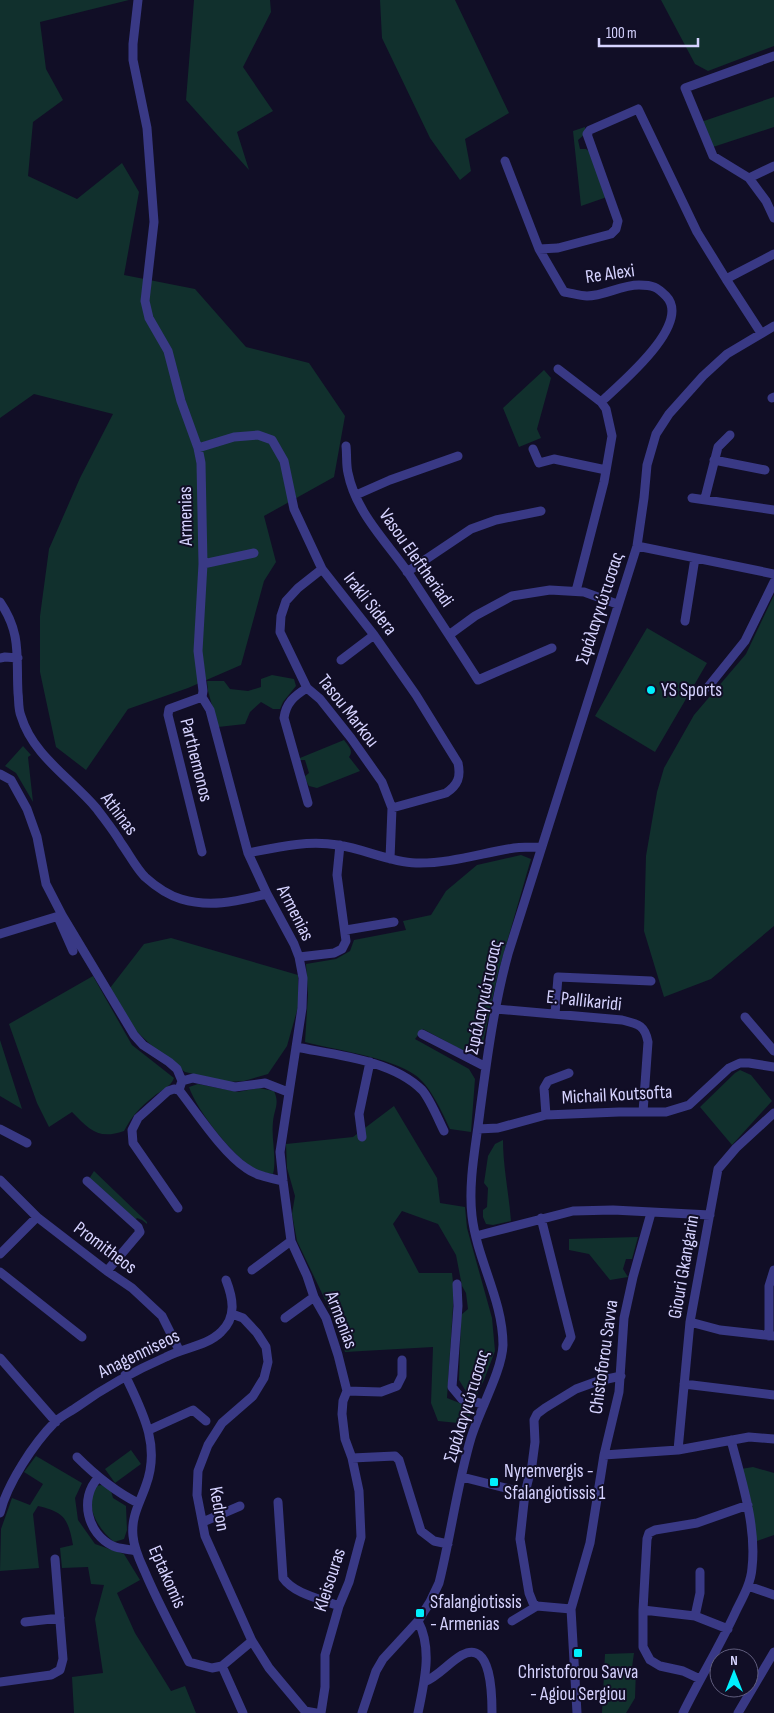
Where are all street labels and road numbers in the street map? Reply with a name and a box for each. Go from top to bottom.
street label: Re Alexi [584,259,636,289]
street label: Armenias [174,486,198,547]
street label: Vasou Eleftheriadi [374,504,458,612]
street label: Σφάλαγγιώτισσας [571,549,629,667]
street label: Irakli Sidera [338,568,402,640]
street label: Tasou Markou [312,670,384,752]
street label: Parthemonos [175,716,218,804]
street label: Athinas [95,787,143,840]
street label: Armenias [271,880,319,945]
street label: Σφάλαγγιώτισσας [461,938,507,1056]
street label: E. Pallikaridi [545,986,623,1016]
street label: Michail Koutsofta [561,1081,673,1109]
street label: Giouri Gkangarin [664,1213,704,1321]
street label: Promitheos [69,1217,141,1279]
street label: Armenias [319,1287,362,1352]
street label: Chistoforou Savva [585,1298,623,1416]
street label: Anagenniseos [93,1324,184,1384]
street label: Σφάλαγγιώτισσας [439,1347,495,1465]
street label: Kedron [204,1485,234,1533]
street label: Eptakomis [143,1542,191,1612]
street label: Kleisouras [309,1545,351,1615]

